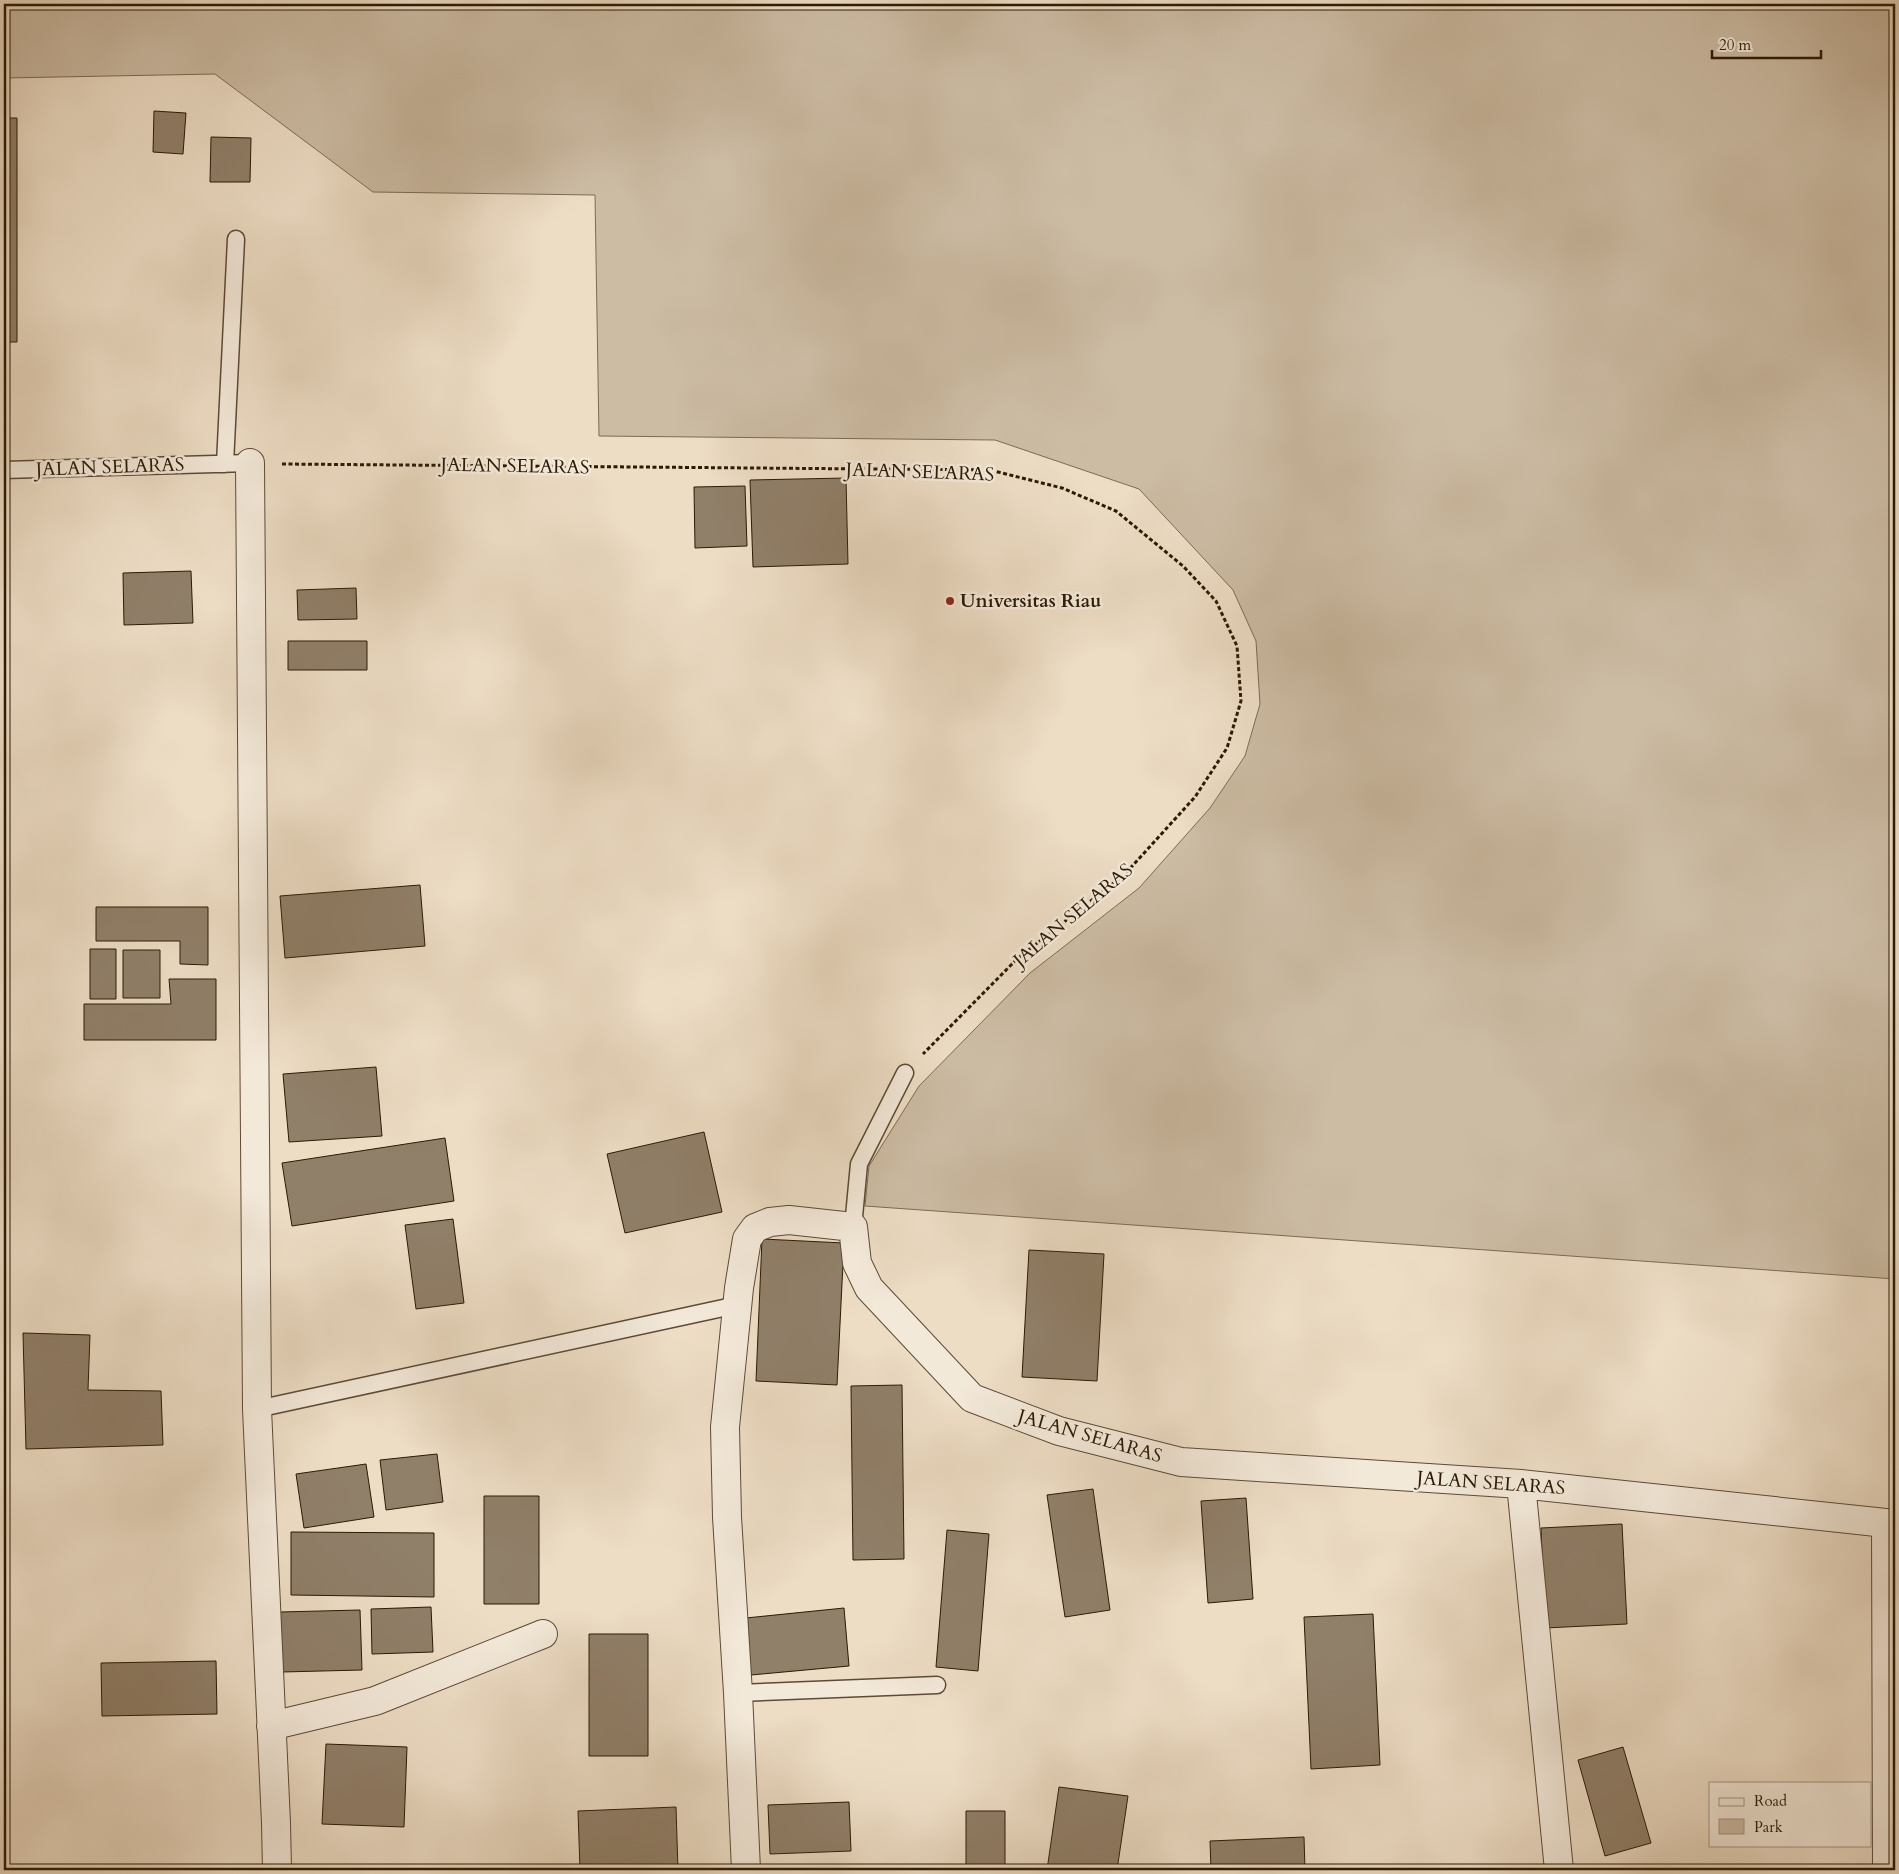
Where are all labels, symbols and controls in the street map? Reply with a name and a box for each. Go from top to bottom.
scale bar [1712,28,1820,60]
text: 20 m [1719,35,1751,55]
street label: JALAN SELARAS [32,451,185,483]
street label: JALAN SELARAS [437,452,590,480]
street label: JALAN SELARAS [842,456,995,488]
place label: Universitas Riau [960,588,1101,614]
marker: Universitas Riau [944,595,956,607]
street label: JALAN SELARAS [1005,857,1138,975]
street label: JALAN SELARAS [1012,1402,1165,1469]
street label: JALAN SELARAS [1413,1465,1566,1501]
legend [1709,1782,1872,1846]
text: Road [1754,1791,1787,1811]
text: Park [1754,1817,1783,1837]

